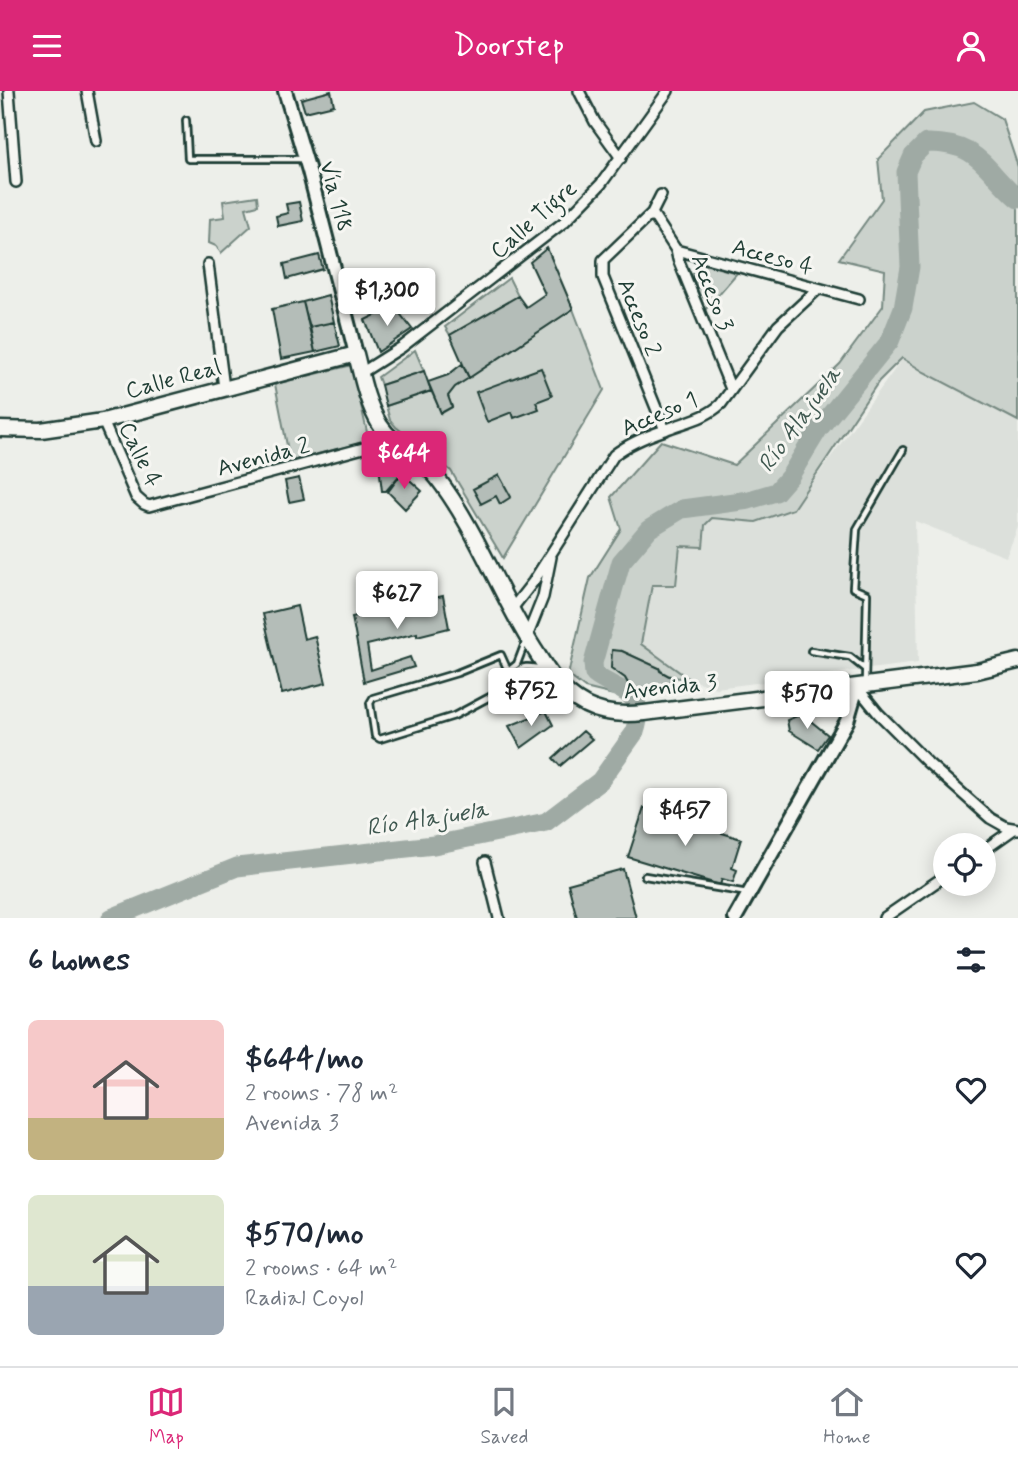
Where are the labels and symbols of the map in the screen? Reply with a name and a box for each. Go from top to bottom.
street label: Vía 118 [311,158,359,235]
street label: Calle Tigre [485,175,585,268]
street label: Acceso 4 [728,233,816,283]
street label: Acceso 3 [683,250,739,335]
pin: $1,300 [330,268,444,328]
street label: Acceso 2 [609,275,667,361]
street label: Calle Real [123,353,224,407]
water label: Río Alajuela [752,360,850,479]
street label: Acceso 1 [617,385,702,444]
street label: Calle 4 [111,417,168,492]
street label: Avenida 2 [214,431,313,485]
pin: $644 [363,431,445,491]
pin: $627 [356,571,438,631]
street label: Avenida 3 [622,668,718,708]
pin: $752 [490,669,572,728]
pin: $570 [766,671,848,731]
pin: $457 [644,789,726,848]
water label: Río Alajuela [364,794,492,844]

